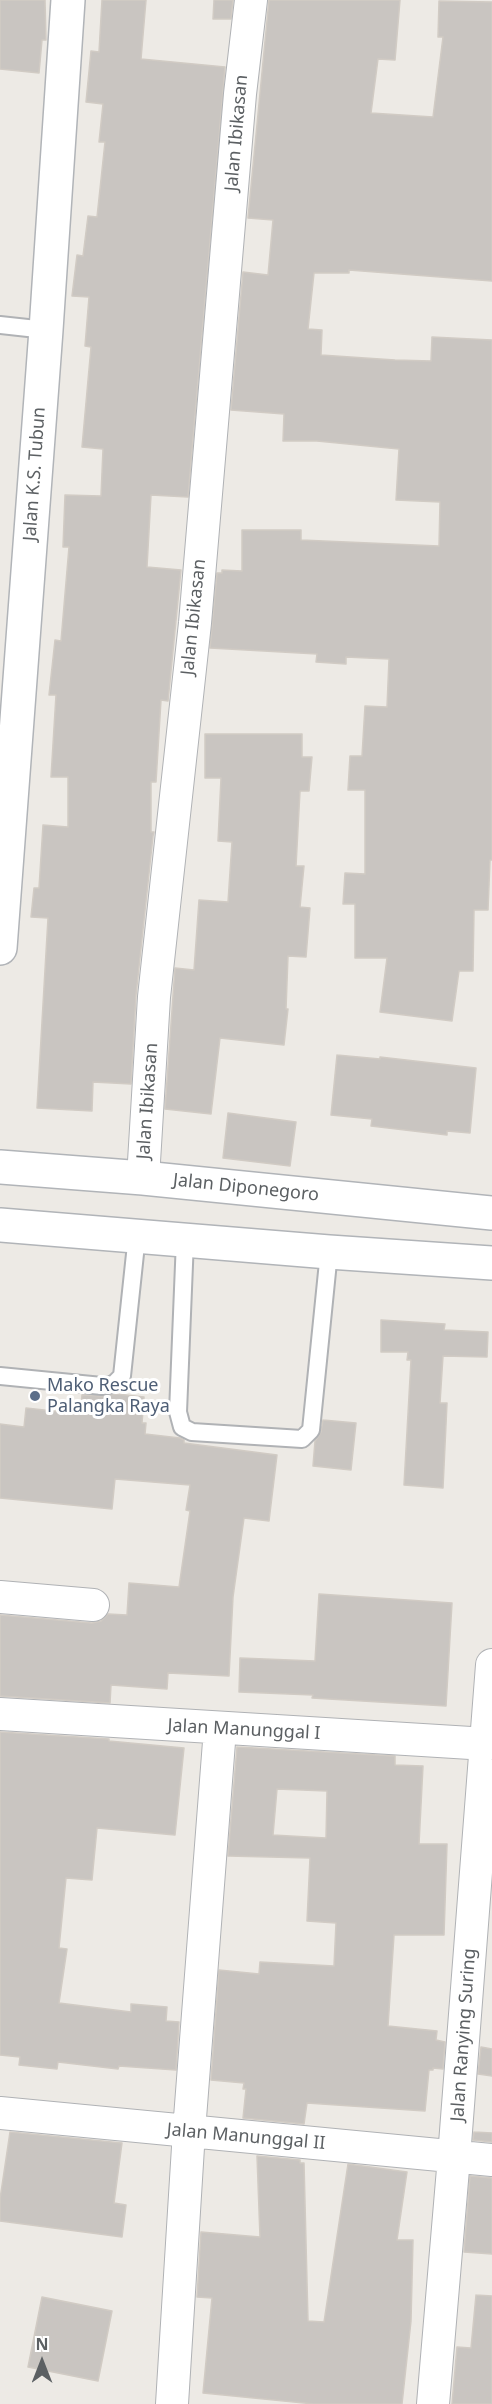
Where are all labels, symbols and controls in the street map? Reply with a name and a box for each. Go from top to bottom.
street label: Jalan Ibikasan [221,74,253,192]
street label: Jalan K.S. Tubun [20,406,50,542]
street label: Jalan Ibikasan [177,558,211,676]
street label: Jalan Ibikasan [133,1042,163,1160]
street label: Jalan Diponegoro [172,1170,320,1206]
place label: Mako Rescue Palangka Raya [47,1375,170,1418]
marker: Mako Rescue Palangka Raya [28,1389,42,1403]
street label: Jalan Manunggal I [167,1715,321,1745]
street label: Jalan Ranying Suring [447,1947,481,2123]
street label: Jalan Manunggal II [166,2119,326,2155]
north arrow [12,2332,72,2392]
text: N [35,2333,49,2355]

